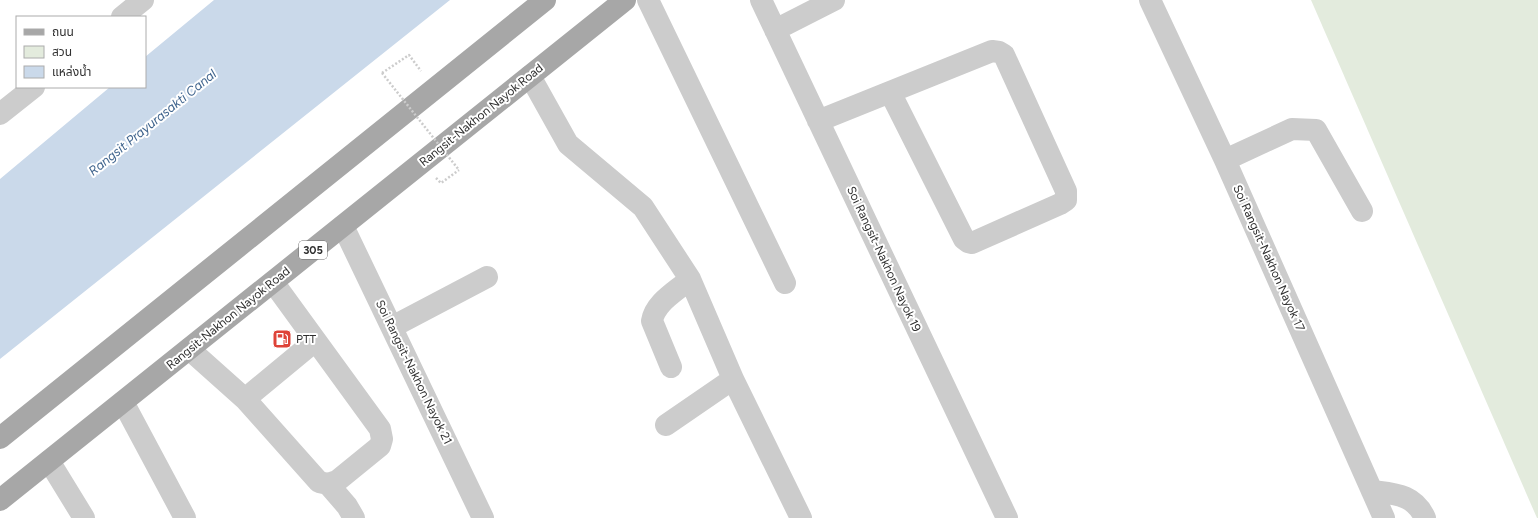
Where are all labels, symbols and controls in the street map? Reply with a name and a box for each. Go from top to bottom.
legend [16,16,146,88]
text: ถนน [52,25,74,39]
text: สวน [52,45,72,59]
street label: Rangsit-Nakhon Nayok Road [416,61,546,169]
text: แหล่งน้ำ [52,63,91,79]
water label: Rangsit Prayurasakti Canal [86,66,219,178]
street label: Soi Rangsit-Nakhon Nayok 17 [1230,183,1308,334]
street label: Soi Rangsit-Nakhon Nayok 19 [844,184,924,334]
road number: 305 [299,241,327,259]
street label: Rangsit-Nakhon Nayok Road [163,264,293,372]
street label: Soi Rangsit-Nakhon Nayok 21 [373,298,455,446]
fuel station icon: PTT [271,328,293,350]
place label: PTT [296,332,317,346]

